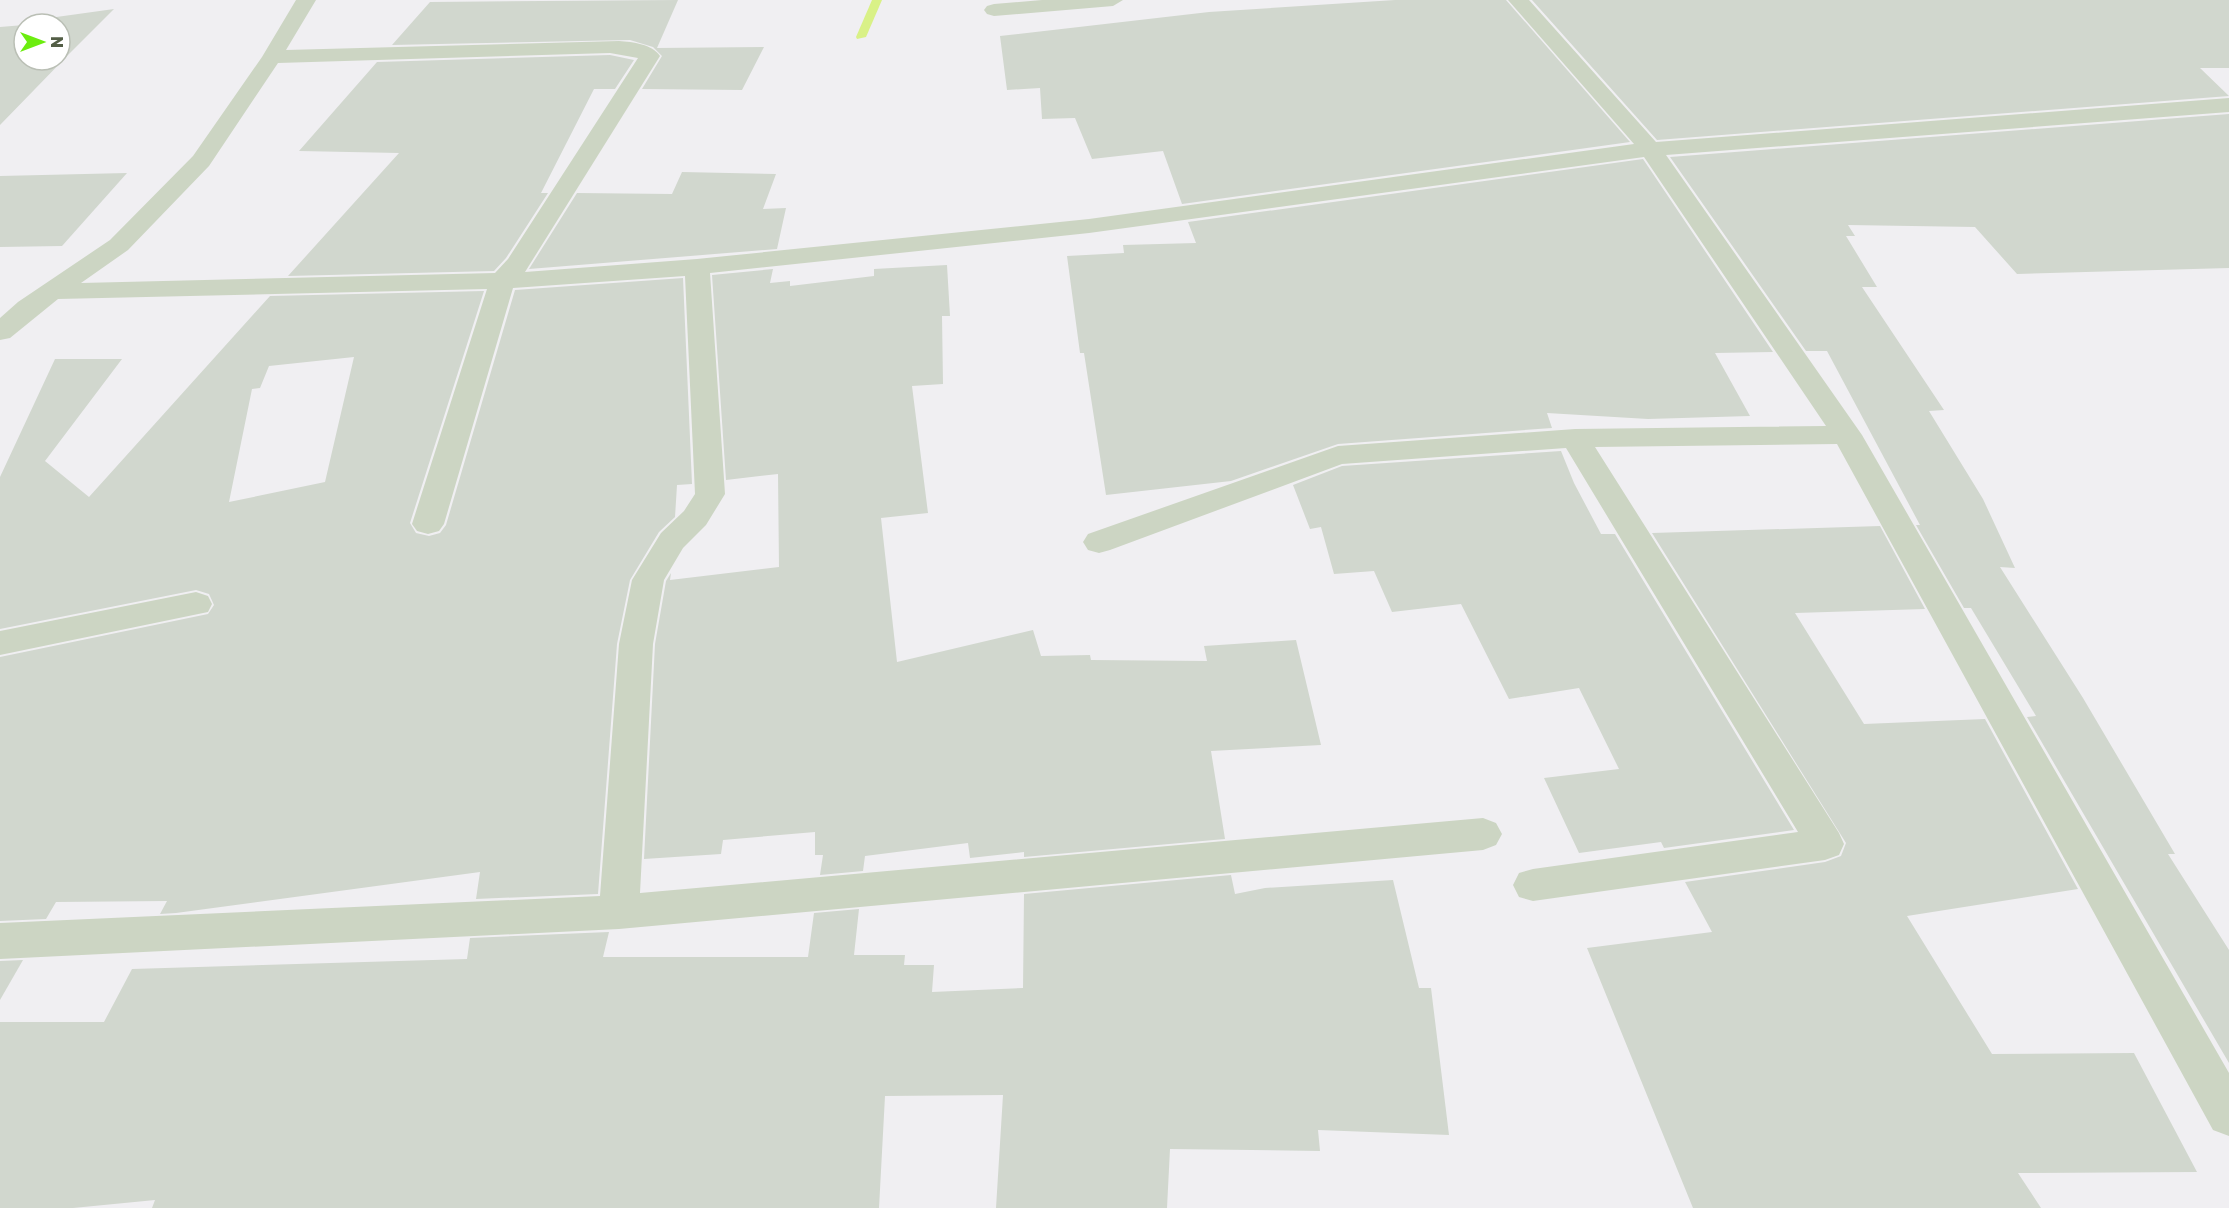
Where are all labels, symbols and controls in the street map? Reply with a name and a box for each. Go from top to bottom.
north arrow [12,12,72,72]
text: N [47,36,67,48]

